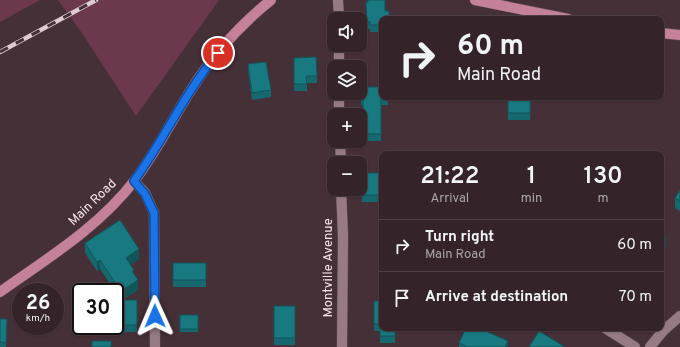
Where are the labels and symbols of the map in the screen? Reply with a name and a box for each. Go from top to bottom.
pin [201,36,235,70]
street label: Main Road [66,176,120,230]
street label: Montville Avenue [321,218,337,318]
speed limit sign: 30 [72,283,124,335]
position arrow [134,295,176,337]

